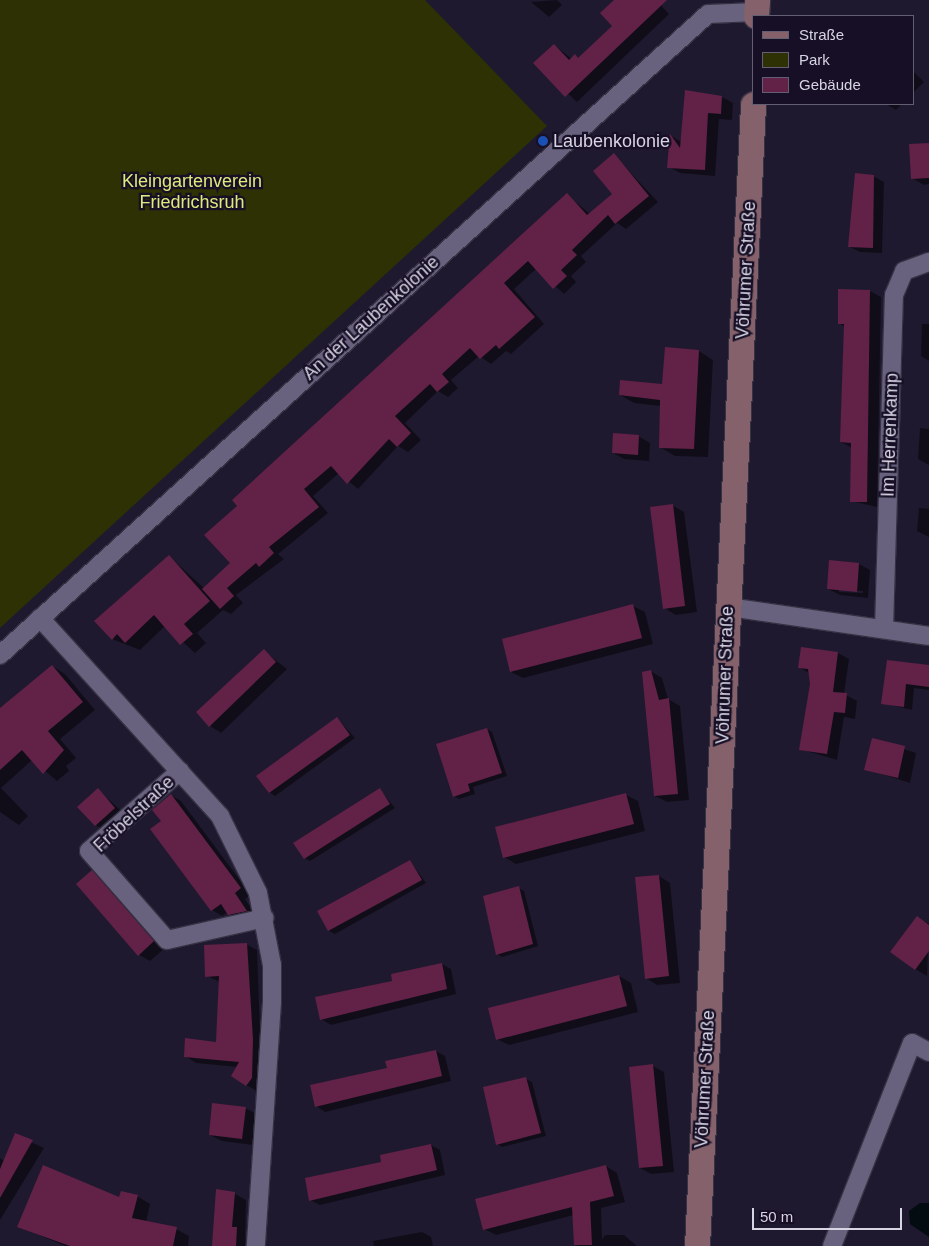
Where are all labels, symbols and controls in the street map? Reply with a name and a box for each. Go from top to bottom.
legend [752,15,914,105]
text: Straße [799,26,844,43]
text: Park [799,51,830,68]
text: Gebäude [799,76,861,93]
place label: Laubenkolonie [553,130,670,152]
marker: Laubenkolonie [537,135,549,147]
park label: Kleingartenverein Friedrichsruh [122,171,262,213]
street label: Vöhrumer Straße [732,201,760,339]
street label: An der Laubenkolonie [299,251,443,385]
street label: Im Herrenkamp [877,373,903,497]
street label: Vöhrumer Straße [712,606,738,744]
street label: Fröbelstraße [89,771,179,857]
street label: Vöhrumer Straße [691,1010,719,1148]
scale bar [754,1198,904,1230]
text: 50 m [760,1208,793,1225]

